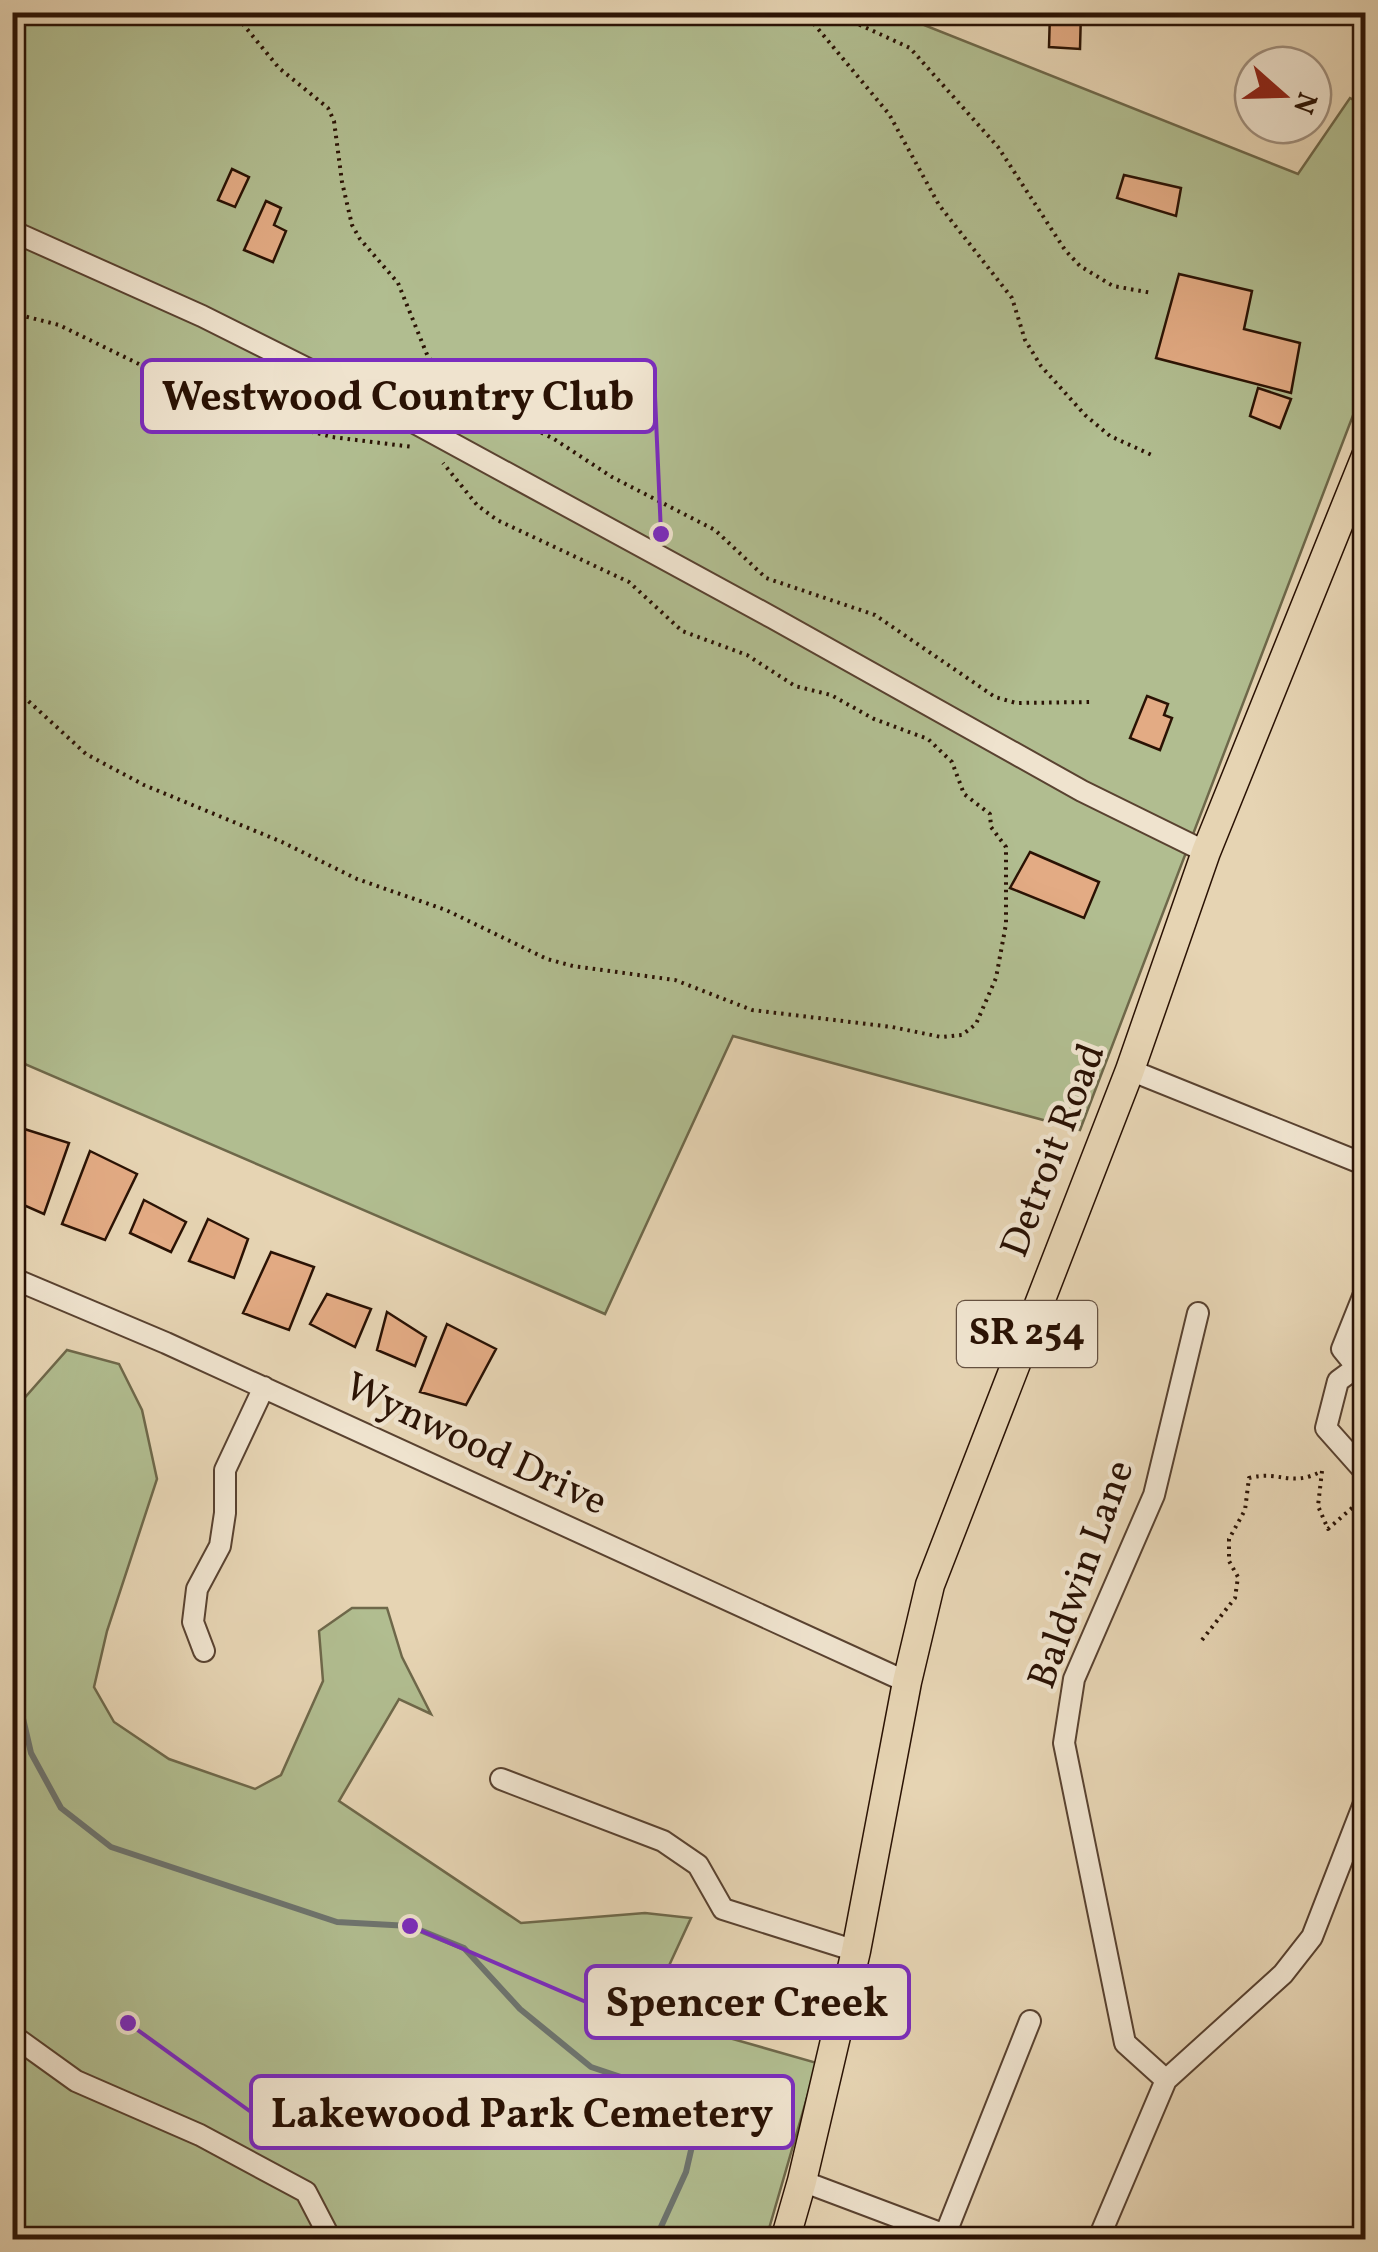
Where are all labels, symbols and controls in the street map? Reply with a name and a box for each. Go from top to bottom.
north arrow [1233,45,1333,145]
text: N [1282,86,1326,119]
callout: Westwood Country Club [142,360,655,432]
text: Westwood Country Club [162,370,634,429]
street label: Detroit Road [989,1036,1121,1266]
road number: SR 254 [957,1301,1097,1367]
street label: Wynwood Drive [335,1361,615,1531]
street label: Baldwin Lane [1016,1453,1150,1697]
callout: Spencer Creek [586,1966,909,2038]
text: Spencer Creek [605,1976,889,2035]
callout: Lakewood Park Cemetery [251,2076,793,2148]
text: Lakewood Park Cemetery [271,2087,774,2146]

